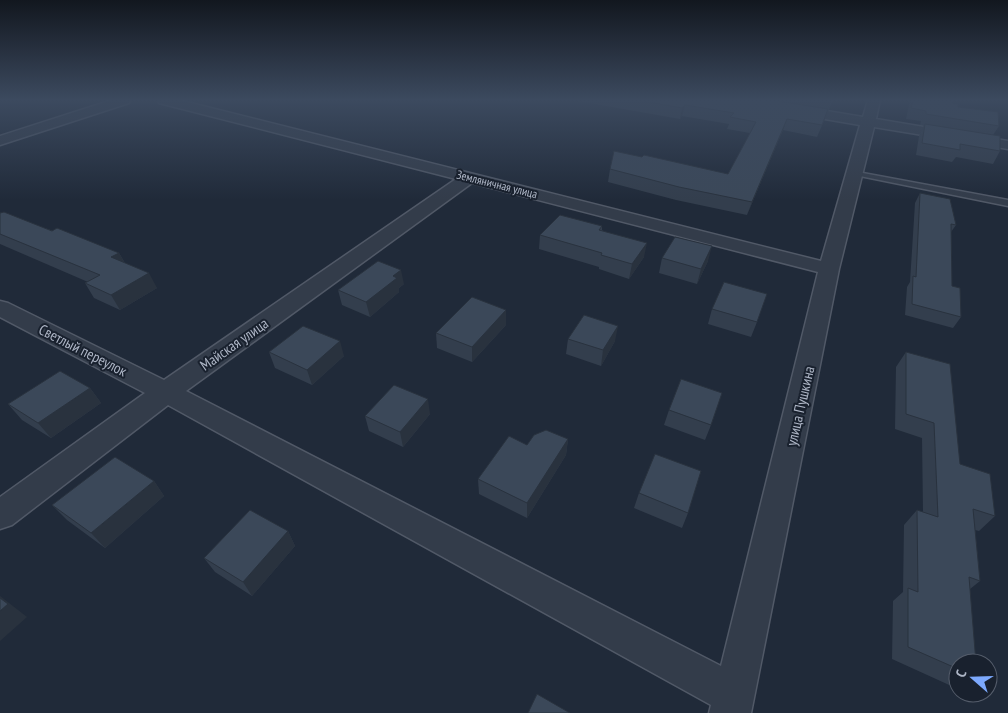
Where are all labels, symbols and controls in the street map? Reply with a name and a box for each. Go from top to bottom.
street label: Земляничная улица [455,167,539,201]
street label: Майская улица [196,314,272,374]
street label: Светлый переулок [36,320,130,380]
street label: улица Пушкина [782,364,818,448]
north arrow [948,653,998,703]
text: С [951,667,971,680]

